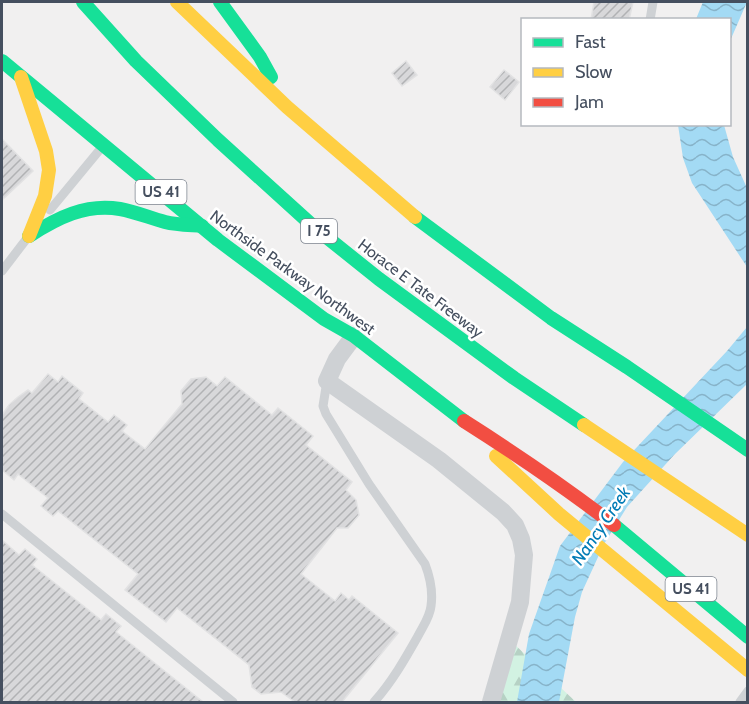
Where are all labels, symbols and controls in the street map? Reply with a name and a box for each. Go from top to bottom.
legend [521,18,731,126]
text: Fast [575,31,606,53]
text: Slow [575,61,612,83]
text: Jam [574,91,604,113]
road number: US 41 [136,180,186,204]
street label: Northside Parkway Northwest [206,206,380,339]
road number: I 75 [301,219,337,243]
street label: Horace E Tate Freeway [354,235,487,342]
water label: Nancy Creek [567,482,636,569]
road number: US 41 [666,577,716,601]

